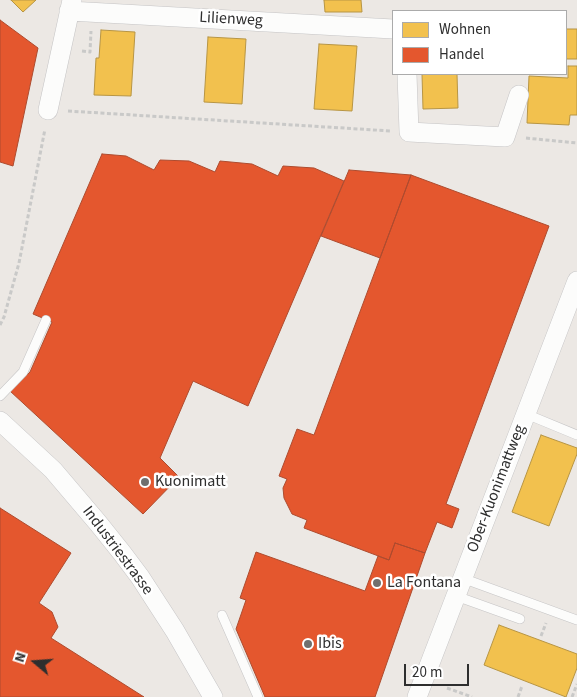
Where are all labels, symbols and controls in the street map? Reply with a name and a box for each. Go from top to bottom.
street label: Lilienweg [199,9,263,31]
legend [392,10,567,75]
text: Wohnen [439,19,491,40]
text: Handel [439,44,484,65]
street label: Ober-Kuonimattweg [464,422,530,556]
place label: Kuonimatt [155,472,226,492]
marker: Kuonimatt [139,476,151,488]
street label: Industriestrasse [77,503,157,599]
place label: La Fontana [387,573,461,593]
marker: La Fontana [371,577,383,589]
place label: Ibis [318,634,342,654]
north arrow [10,637,60,687]
marker: Ibis [302,638,314,650]
text: N [10,650,32,665]
scale bar [407,654,472,686]
text: 20 m [412,662,442,683]

